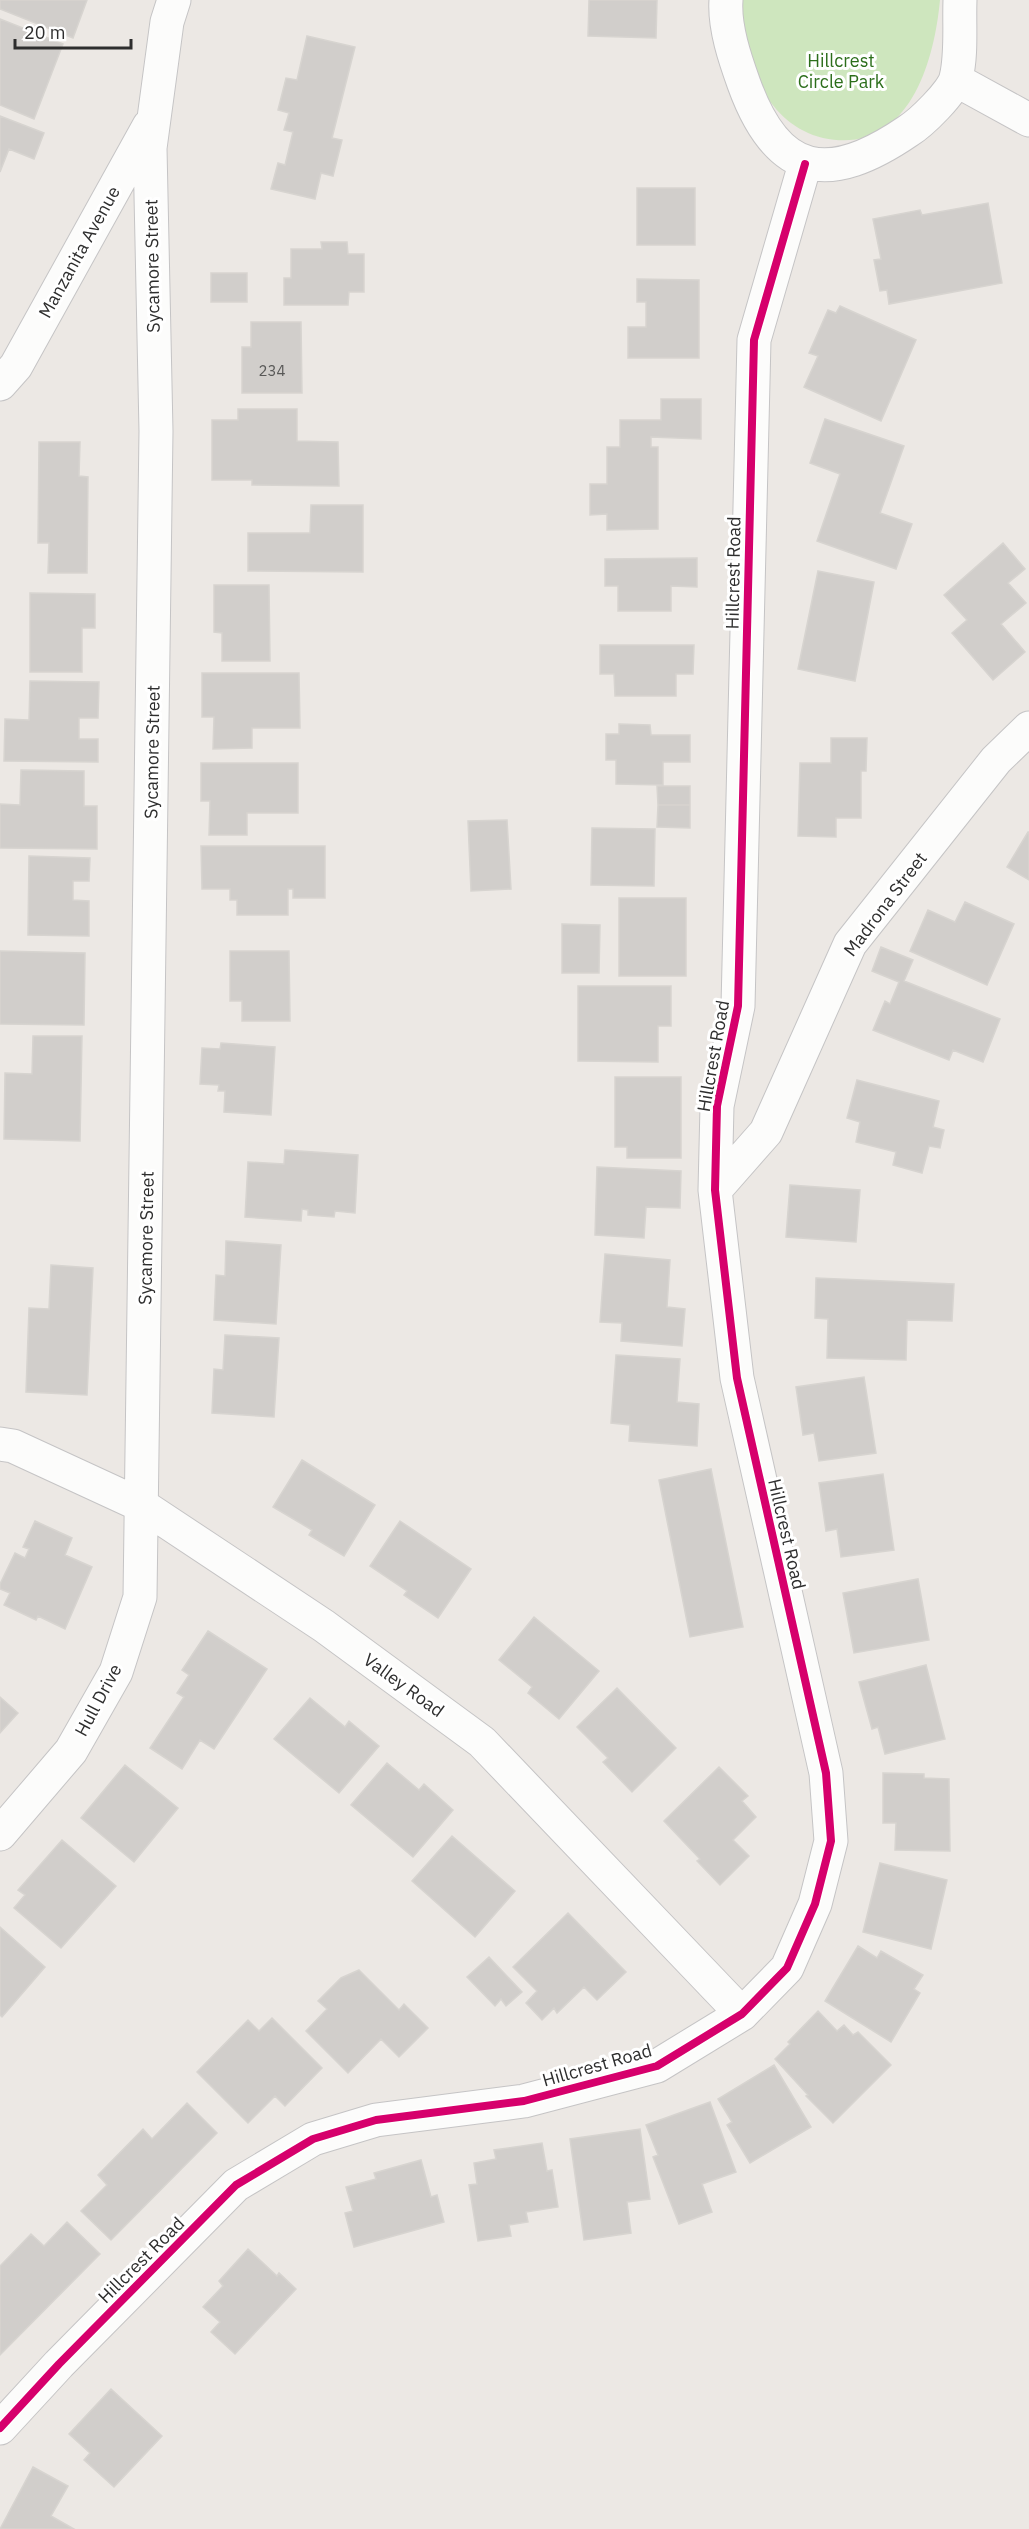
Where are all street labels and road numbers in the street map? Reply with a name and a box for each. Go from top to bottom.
street label: Manzanita Avenue [33,182,125,322]
street label: Sycamore Street [139,199,165,333]
street label: Hillcrest Road [721,516,745,630]
street label: Sycamore Street [139,685,165,819]
street label: Madrona Street [838,847,932,961]
street label: Hillcrest Road [692,998,734,1114]
street label: Sycamore Street [133,1171,159,1305]
street label: Hillcrest Road [763,1476,811,1592]
street label: Valley Road [359,1648,449,1722]
street label: Hull Drive [69,1660,127,1740]
street label: Hillcrest Road [540,2038,654,2092]
street label: Hillcrest Road [93,2212,189,2308]

